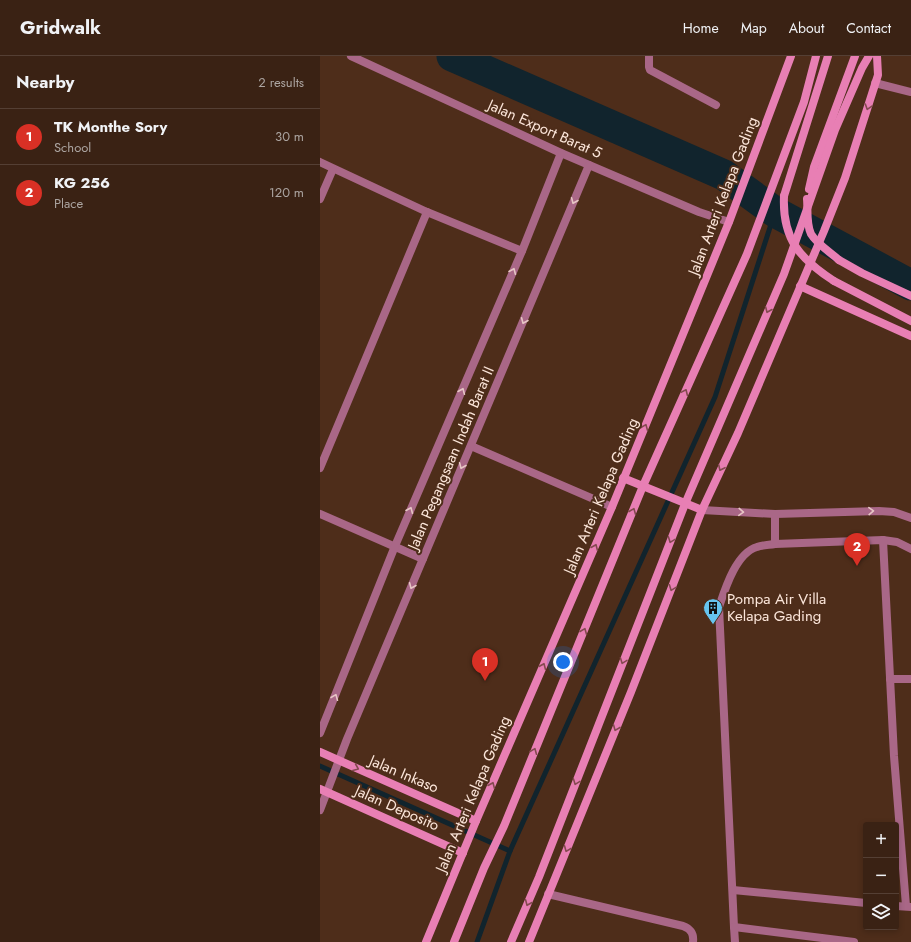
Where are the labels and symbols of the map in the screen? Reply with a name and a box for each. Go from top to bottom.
street label: Jalan Export Barat 5 [483,93,606,164]
one-way arrow [864,104,873,111]
street label: Jalan Arteri Kelapa Gading [682,114,763,280]
one-way arrow [571,197,579,204]
one-way arrow [509,268,517,275]
one-way arrow [765,305,773,313]
one-way arrow [520,317,528,324]
street label: Jalan Pegangsaan Indah Barat II [402,363,500,555]
one-way arrow [457,387,465,395]
one-way arrow [680,388,688,396]
street label: Jalan Arteri Kelapa Gading [557,414,644,580]
one-way arrow [640,423,648,430]
one-way arrow [459,463,467,470]
one-way arrow [718,464,726,472]
one-way arrow [406,507,414,514]
one-way arrow [628,507,636,515]
one-way arrow [868,507,874,515]
one-way arrow [738,508,744,516]
pin: 2 [844,533,870,566]
one-way arrow [667,537,675,544]
one-way arrow [590,543,598,551]
one-way arrow [408,583,416,590]
one-way arrow [668,585,676,592]
place label: Pompa Air Villa Kelapa Gading [727,588,826,627]
building icon: Pompa Air Villa Kelapa Gading [702,597,724,625]
one-way arrow [579,627,587,634]
pin: 1 [472,648,498,681]
your location [553,652,573,672]
one-way arrow [620,658,628,665]
one-way arrow [538,663,546,670]
one-way arrow [330,694,338,701]
street label: Jalan Arteri Kelapa Gading [429,712,516,878]
one-way arrow [613,725,621,732]
one-way arrow [530,748,538,755]
street label: Jalan Inkaso [364,749,442,798]
one-way arrow [351,763,359,771]
street label: Jalan Deposito [349,779,443,836]
one-way arrow [572,779,580,786]
one-way arrow [487,782,495,789]
one-way arrow [564,844,572,852]
one-way arrow [524,899,532,906]

